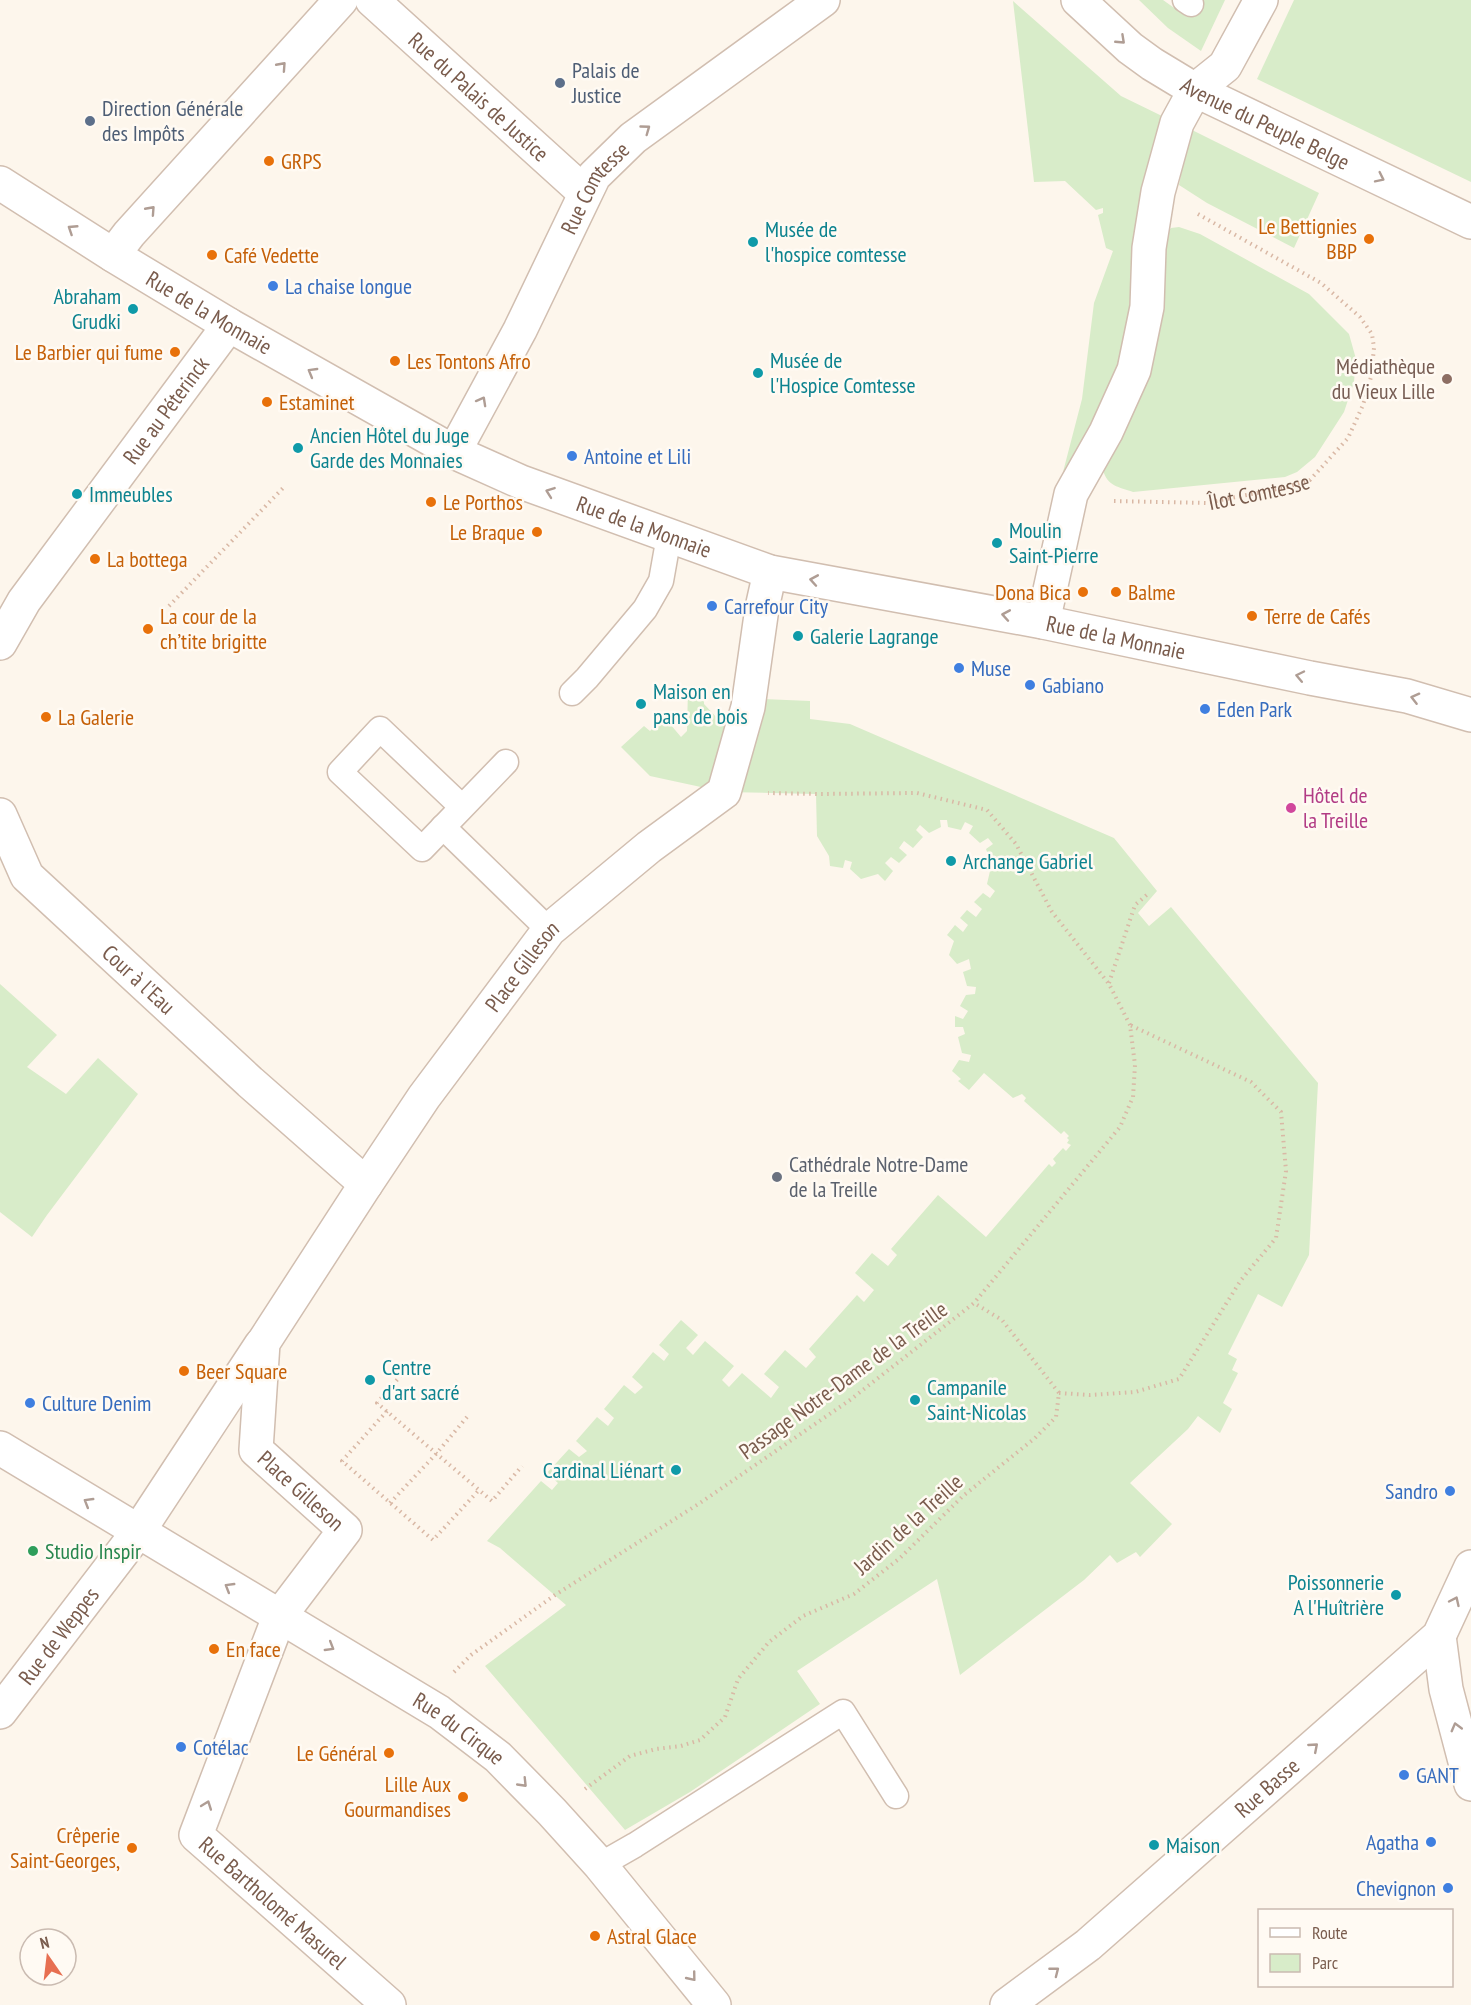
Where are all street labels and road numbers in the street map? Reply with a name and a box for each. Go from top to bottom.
street label: Rue du Palais de Justice [403,26,555,167]
street label: Avenue du Peuple Belge [1176,71,1354,176]
street label: Rue Comtesse [554,136,635,239]
street label: Rue de la Monnaie [141,264,277,360]
street label: Rue au Péterinck [117,350,215,470]
street label: Îlot Comtesse [1205,467,1313,516]
street label: Rue de la Monnaie [573,489,715,564]
street label: Rue de la Monnaie [1044,609,1188,665]
street label: Place Gilleson [479,914,564,1017]
street label: Cour à l'Eau [96,939,181,1020]
street label: Passage Notre-Dame de la Treille [733,1295,953,1465]
street label: Place Gilleson [252,1444,350,1537]
street label: Jardin de la Treille [847,1468,968,1581]
street label: Rue de Weppes [12,1581,105,1690]
street label: Rue du Cirque [408,1686,511,1770]
street label: Rue Basse [1229,1752,1305,1824]
street label: Rue Bartholomé Masurel [193,1830,353,1976]

